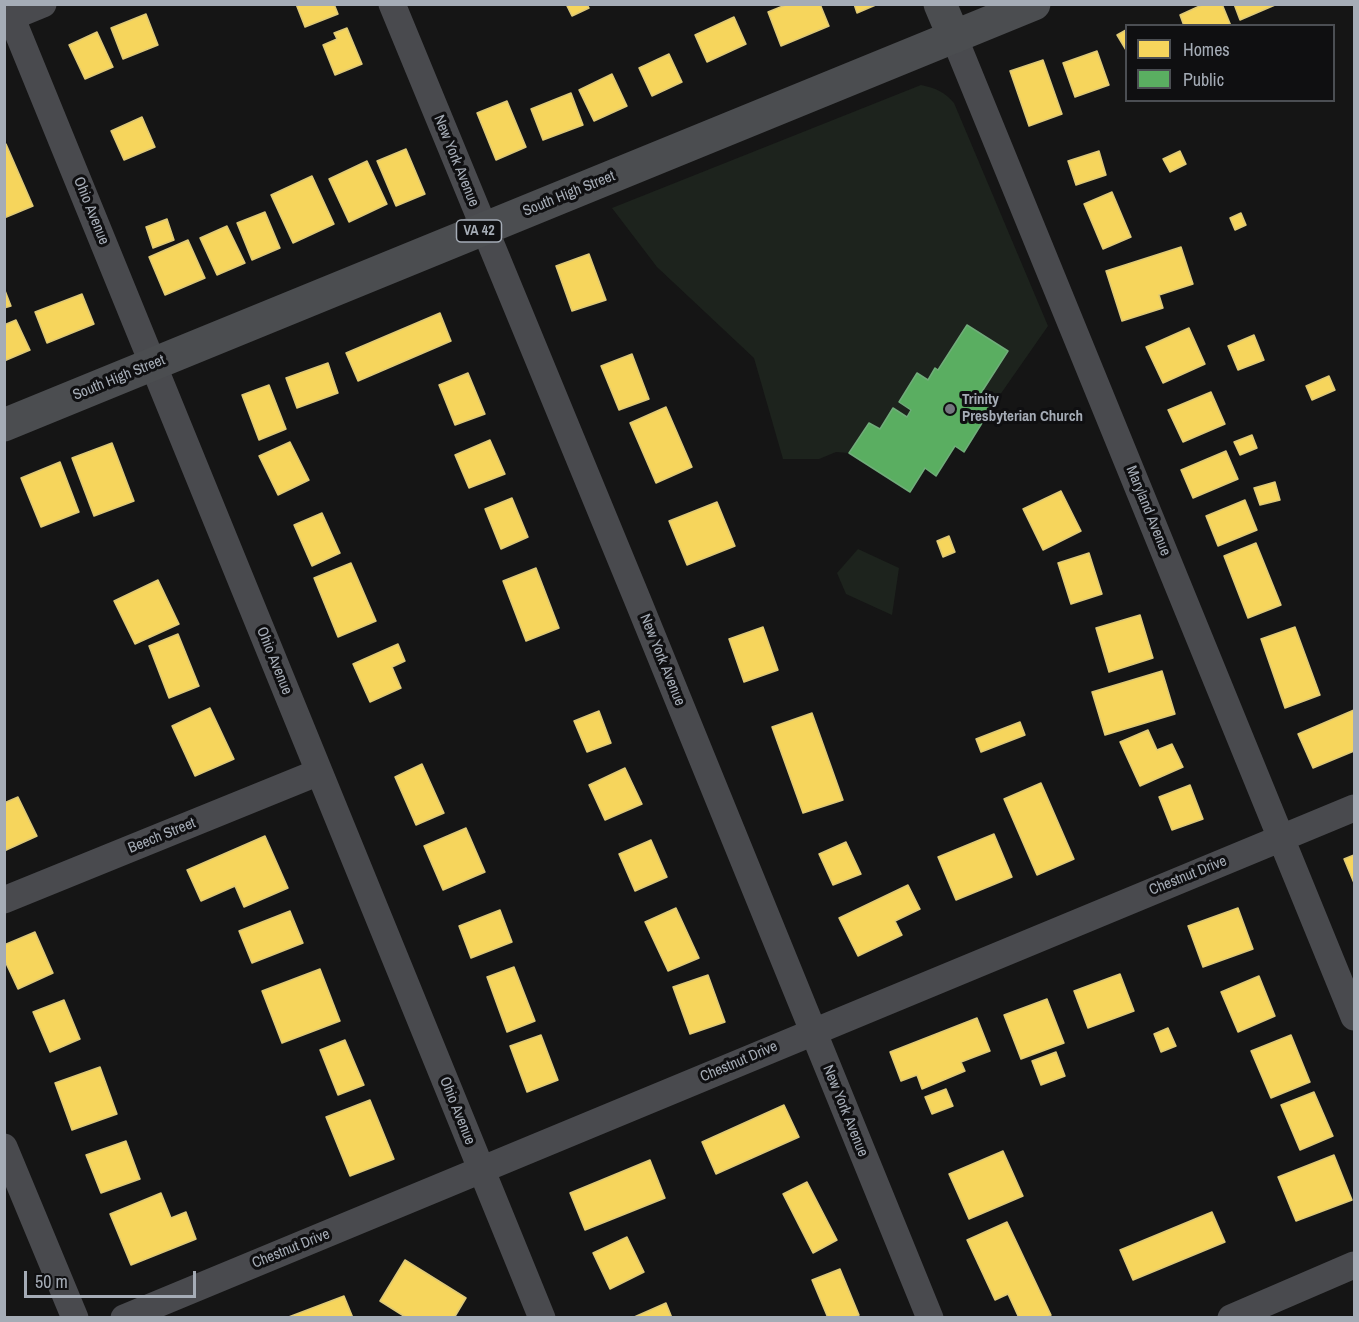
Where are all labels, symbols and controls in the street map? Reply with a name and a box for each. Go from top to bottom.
legend [1125,24,1335,102]
text: Homes [1183,37,1230,62]
text: Public [1183,67,1224,92]
street label: New York Avenue [429,113,483,209]
street label: South High Street [520,167,618,221]
street label: Ohio Avenue [69,174,113,248]
road number: VA 42 [456,220,502,242]
street label: South High Street [70,351,168,405]
place label: Trinity Presbyterian Church [962,391,1083,426]
marker: Trinity Presbyterian Church [943,402,957,416]
street label: Maryland Avenue [1122,463,1174,559]
street label: New York Avenue [635,612,689,708]
street label: Ohio Avenue [252,624,296,698]
street label: Beech Street [126,814,198,858]
street label: Chestnut Drive [1147,852,1229,900]
street label: Chestnut Drive [698,1038,780,1086]
street label: New York Avenue [818,1063,872,1159]
street label: Ohio Avenue [435,1074,479,1148]
street label: Chestnut Drive [250,1225,332,1273]
scale bar [27,1259,200,1297]
text: 50 m [35,1269,68,1294]

